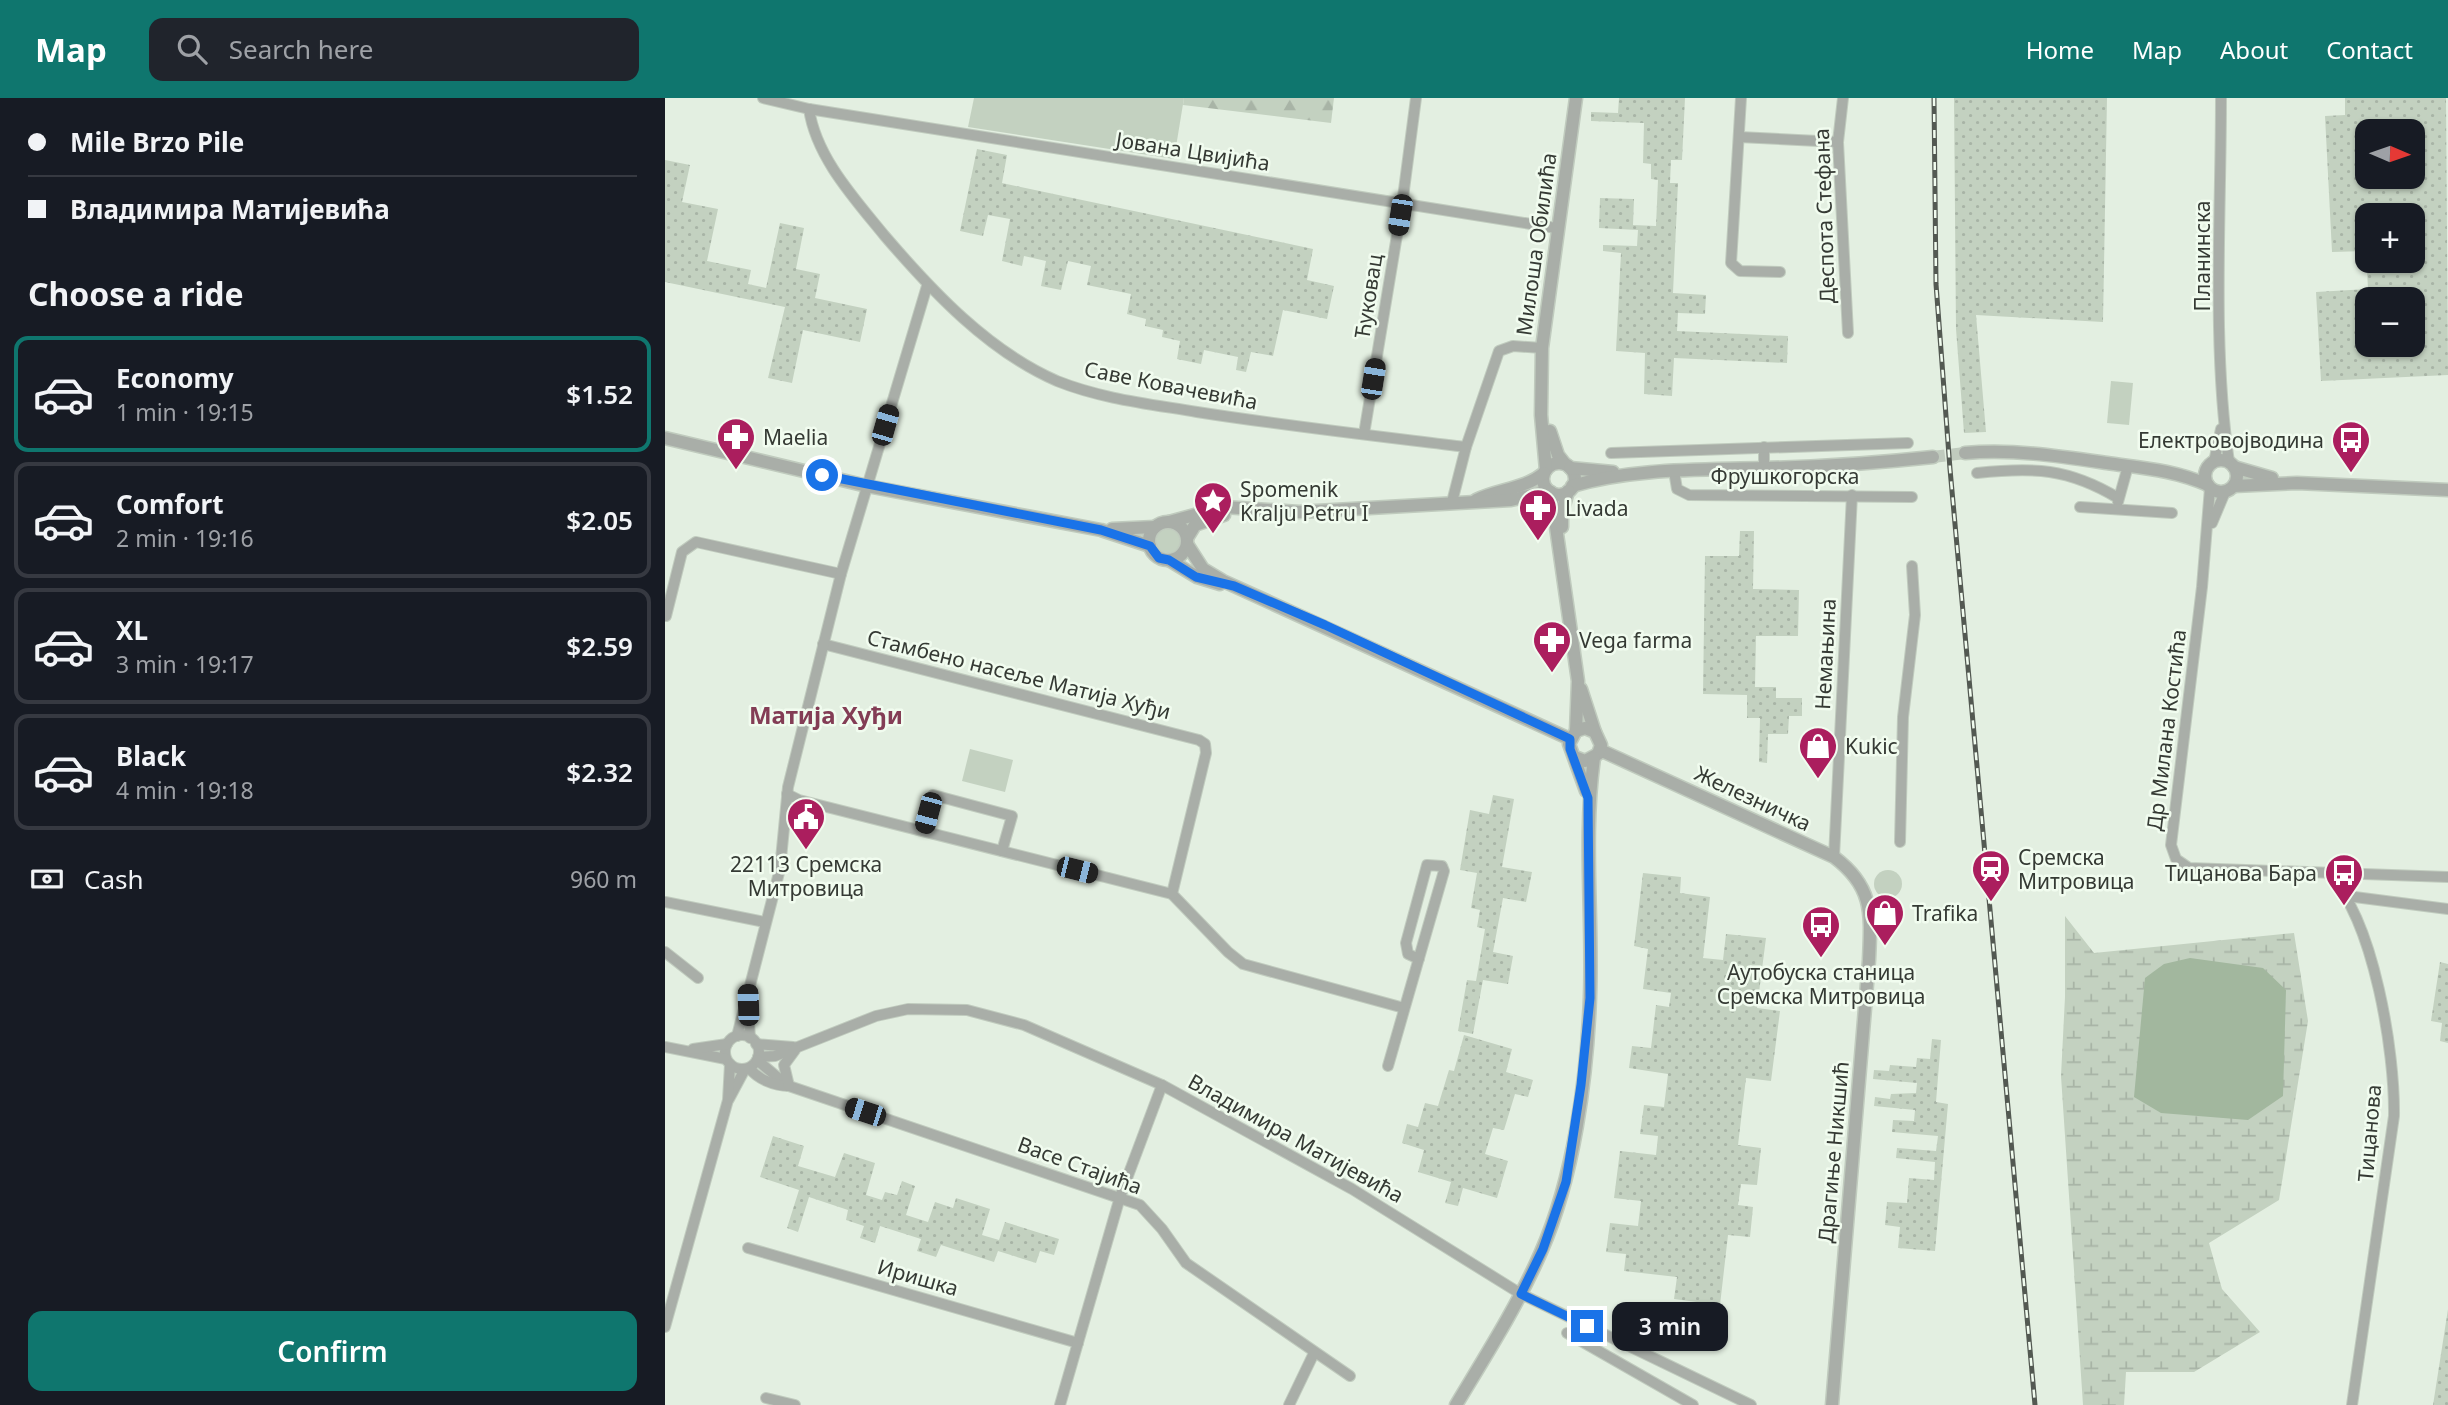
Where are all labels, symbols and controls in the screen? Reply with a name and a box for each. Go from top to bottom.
search box [149,18,639,81]
text: Map [35,27,107,72]
icon: search [173,30,211,68]
text: Search here [229,31,373,67]
text: Home [2026,33,2094,66]
text: Map [2132,33,2182,66]
text: About [2220,33,2288,66]
text: Contact [2326,33,2413,66]
north arrow [2355,119,2425,189]
map controls [2355,119,2425,357]
text: Mile Brzo Pile [70,124,244,160]
street label: Јована Цвијића [1112,125,1272,177]
street label: Деспота Стефана [1807,128,1841,304]
street label: Милоша Обилића [1509,151,1563,337]
text: Владимира Матијевића [70,191,390,227]
car [1387,193,1414,237]
street label: Планинска [2188,201,2216,312]
button: + [2355,203,2425,273]
street label: Ћуковац [1348,252,1388,340]
text: Choose a ride [28,272,244,315]
button: − [2355,287,2425,357]
street label: Саве Ковачевића [1082,354,1260,416]
car [1360,357,1387,401]
text: Economy [116,360,234,396]
icon: car [32,363,95,426]
text: $1.52 [566,376,633,412]
text: 1 min · 19:15 [116,396,254,428]
car [870,402,901,448]
pharmacy icon: Maelia [715,416,757,471]
bus stop icon: Електровојводина [2330,419,2372,474]
place label: Maelia [763,423,828,451]
place label: Електровојводина [2138,426,2324,454]
route start [806,459,838,491]
street label: Фрушкогорска [1711,462,1859,490]
place label: Spomenik Kralju Petru I [1240,475,1369,527]
place icon: Spomenik Kralju Petru I [1192,480,1234,535]
text: Comfort [116,486,224,522]
pharmacy icon: Livada [1517,487,1559,542]
icon: car [32,489,95,552]
place label: Livada [1565,494,1629,522]
text: $2.05 [566,502,633,538]
text: 2 min · 19:16 [116,522,254,554]
street label: Немањина [1808,598,1842,710]
text: XL [116,612,148,648]
icon: car [32,615,95,678]
pharmacy icon: Vega farma [1531,619,1573,674]
street label: Стамбено насеље Матија Хуђи [864,623,1174,725]
place label: Vega farma [1579,626,1692,654]
text: $2.59 [566,628,633,664]
street label: Др Милана Костића [2140,628,2192,832]
text: 3 min · 19:17 [116,648,254,680]
district label: Матија Хуђи [749,698,903,731]
shop icon: Kukic [1797,725,1839,780]
place label: Kukic [1845,732,1898,760]
text: Black [116,738,186,774]
icon: car [32,741,95,804]
text: $2.32 [566,754,633,790]
street label: Железничка [1690,759,1816,837]
text: 4 min · 19:18 [116,774,254,806]
car [913,790,944,836]
public building icon: 22113 Сремска Митровица [785,796,827,851]
place label: Сремска Митровица [2018,843,2135,895]
station icon: Сремска Митровица [1970,848,2012,903]
place label: 22113 Сремска Митровица [730,850,882,902]
bus stop icon: Тицанова Бара [2323,852,2365,907]
car [1055,855,1100,885]
place label: Тицанова Бара [2165,859,2317,887]
icon: cash [28,860,66,898]
text: Cash [84,861,144,897]
text: 960 m [570,863,637,895]
shop icon: Trafika [1864,892,1906,947]
place label: Trafika [1912,899,1978,927]
bus stop icon: Аутобуска станица Сремска Митровица [1800,904,1842,959]
place label: Аутобуска станица Сремска Митровица [1717,958,1925,1010]
car [737,984,760,1026]
street label: Драгиње Никшић [1811,1060,1855,1244]
street label: Владимира Матијевића [1183,1067,1409,1209]
street label: Тицанова [2351,1083,2387,1183]
car [842,1096,889,1128]
street label: Васе Стајића [1014,1130,1146,1200]
street label: Иришка [874,1252,962,1302]
callout: 3 min [1611,1302,1727,1350]
route end [1571,1310,1603,1342]
text: 3 min [1639,1310,1701,1342]
button: Confirm [28,1311,637,1391]

